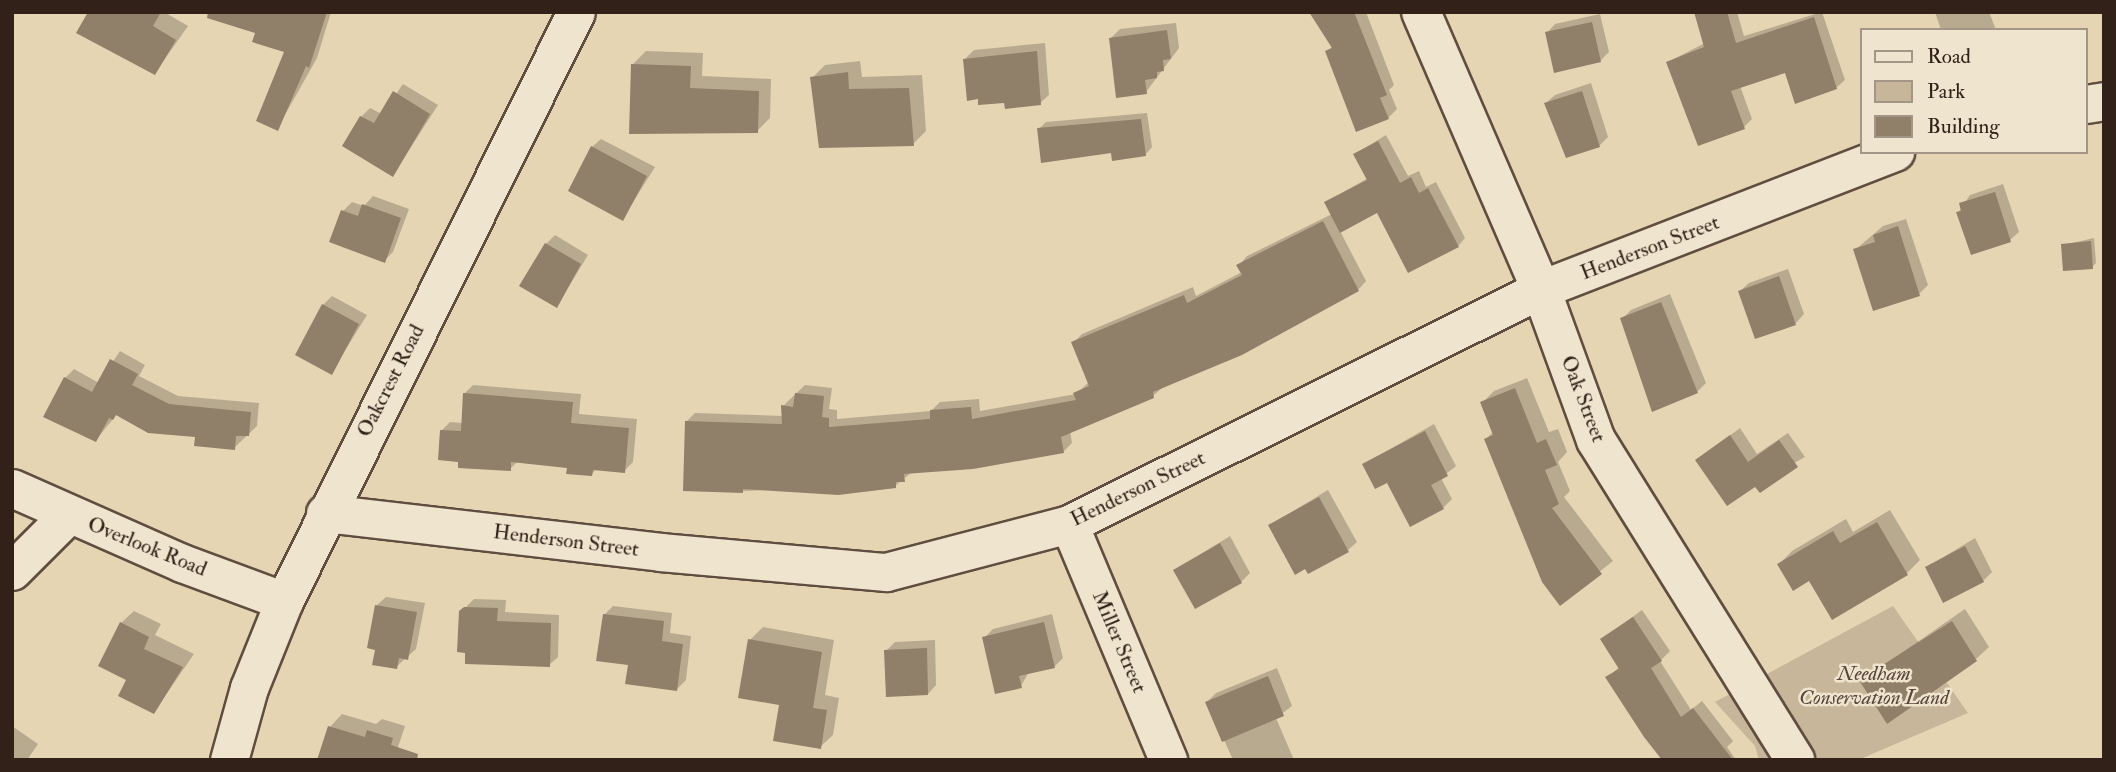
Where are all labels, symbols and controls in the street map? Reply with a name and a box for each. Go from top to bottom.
legend [1860,28,2088,154]
text: Road [1927,43,1971,70]
text: Park [1927,78,1965,105]
text: Building [1927,113,2000,140]
street label: Henderson Street [1577,210,1723,286]
street label: Oakcrest Road [352,321,430,441]
street label: Oak Street [1555,352,1611,446]
street label: Henderson Street [1067,446,1209,532]
street label: Overlook Road [84,512,210,582]
street label: Henderson Street [492,520,640,562]
street label: Miller Street [1086,587,1152,697]
park label: Needham Conservation Land [1799,661,1949,711]

